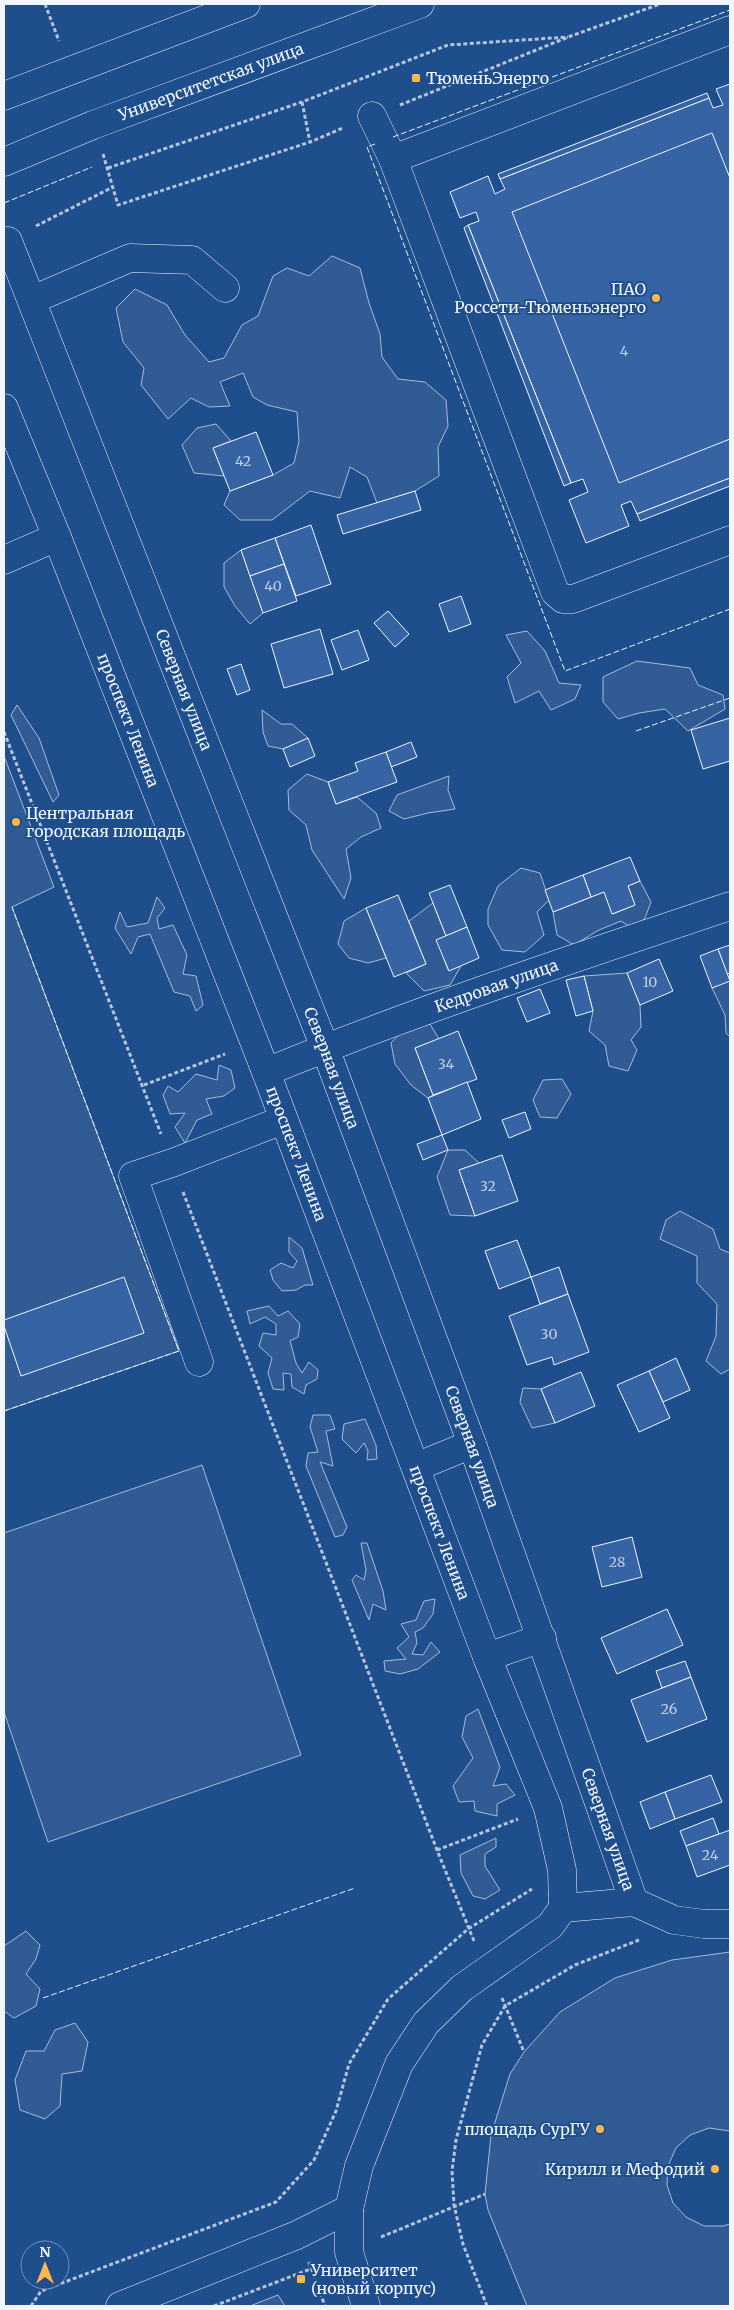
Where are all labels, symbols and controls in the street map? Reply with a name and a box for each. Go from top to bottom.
street label: Университетская улица [114,38,307,125]
place label: ТюменьЭнерго [426,68,549,88]
marker: ТюменьЭнерго [410,72,422,84]
place label: ПАО Россети-Тюменьэнерго [454,279,646,317]
marker: ПАО Россети-Тюменьэнерго [650,292,662,304]
house number: 4 [620,342,629,360]
house number: 42 [235,452,251,470]
house number: 40 [264,577,282,595]
street label: Северная улица [151,626,217,753]
street label: проспект Ленина [93,650,164,790]
place label: Центральная городская площадь [26,803,185,841]
marker: Центральная городская площадь [10,816,22,828]
street label: Кедровая улица [432,955,561,1017]
house number: 10 [643,973,657,991]
street label: Северная улица [300,1004,364,1132]
house number: 34 [438,1055,455,1073]
street label: проспект Ленина [262,1083,331,1224]
house number: 32 [480,1177,496,1195]
house number: 30 [541,1325,557,1343]
street label: Северная улица [441,1383,504,1511]
street label: проспект Ленина [405,1462,475,1603]
house number: 28 [609,1553,625,1571]
house number: 26 [661,1700,677,1718]
street label: Северная улица [577,1765,639,1893]
house number: 24 [702,1846,719,1864]
place label: площадь СурГУ [464,2119,591,2139]
marker: площадь СурГУ [594,2123,606,2135]
place label: Кирилл и Мефодий [545,2159,705,2179]
marker: Кирилл и Мефодий [709,2163,721,2175]
north arrow [20,2240,70,2290]
text: N [39,2243,51,2261]
place label: Университет (новый корпус) [310,2260,436,2298]
marker: Университет (новый корпус) [295,2273,307,2285]

